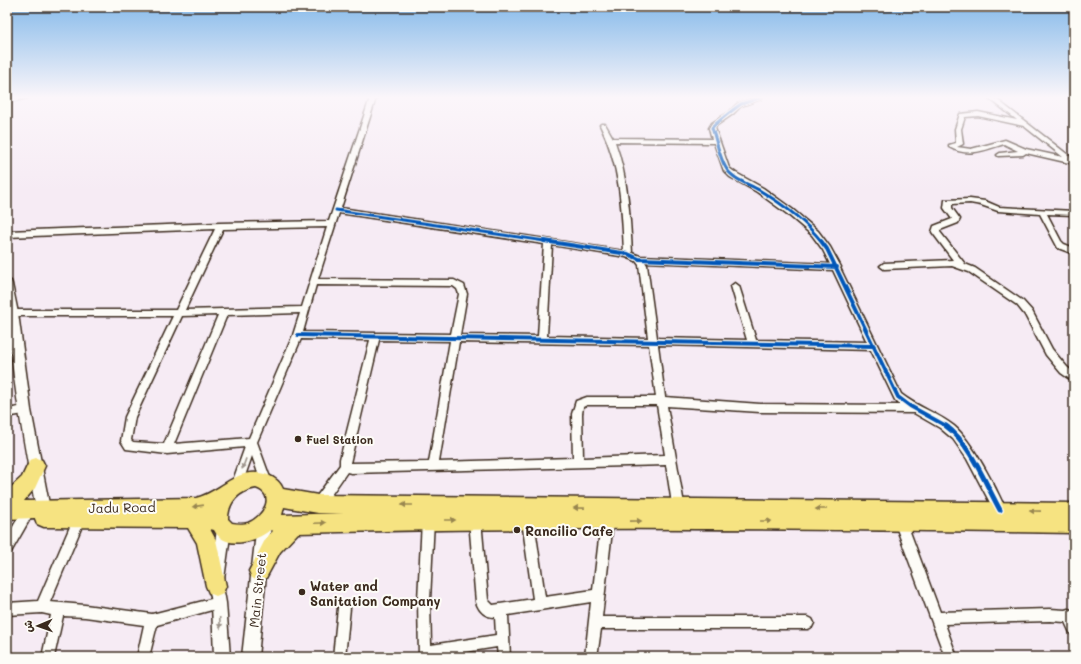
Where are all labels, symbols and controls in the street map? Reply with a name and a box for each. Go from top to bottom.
place label: Fuel Station [306,432,373,447]
marker: Fuel Station [293,434,303,444]
one-way arrow [241,458,247,470]
street label: Jadu Road [88,498,156,516]
one-way arrow [400,502,413,508]
one-way arrow [192,503,204,509]
one-way arrow [572,505,585,511]
one-way arrow [814,506,827,512]
one-way arrow [1028,508,1041,514]
one-way arrow [444,517,457,523]
one-way arrow [630,518,642,525]
one-way arrow [760,518,773,524]
one-way arrow [314,520,327,526]
place label: Rancilio Cafe [525,522,613,539]
marker: Rancilio Cafe [512,525,522,535]
street label: Main Street [245,551,269,628]
place label: Water and Sanitation Company [310,577,440,610]
marker: Water and Sanitation Company [297,587,307,597]
north arrow [18,606,58,646]
one-way arrow [217,617,223,630]
text: ش [20,620,35,633]

